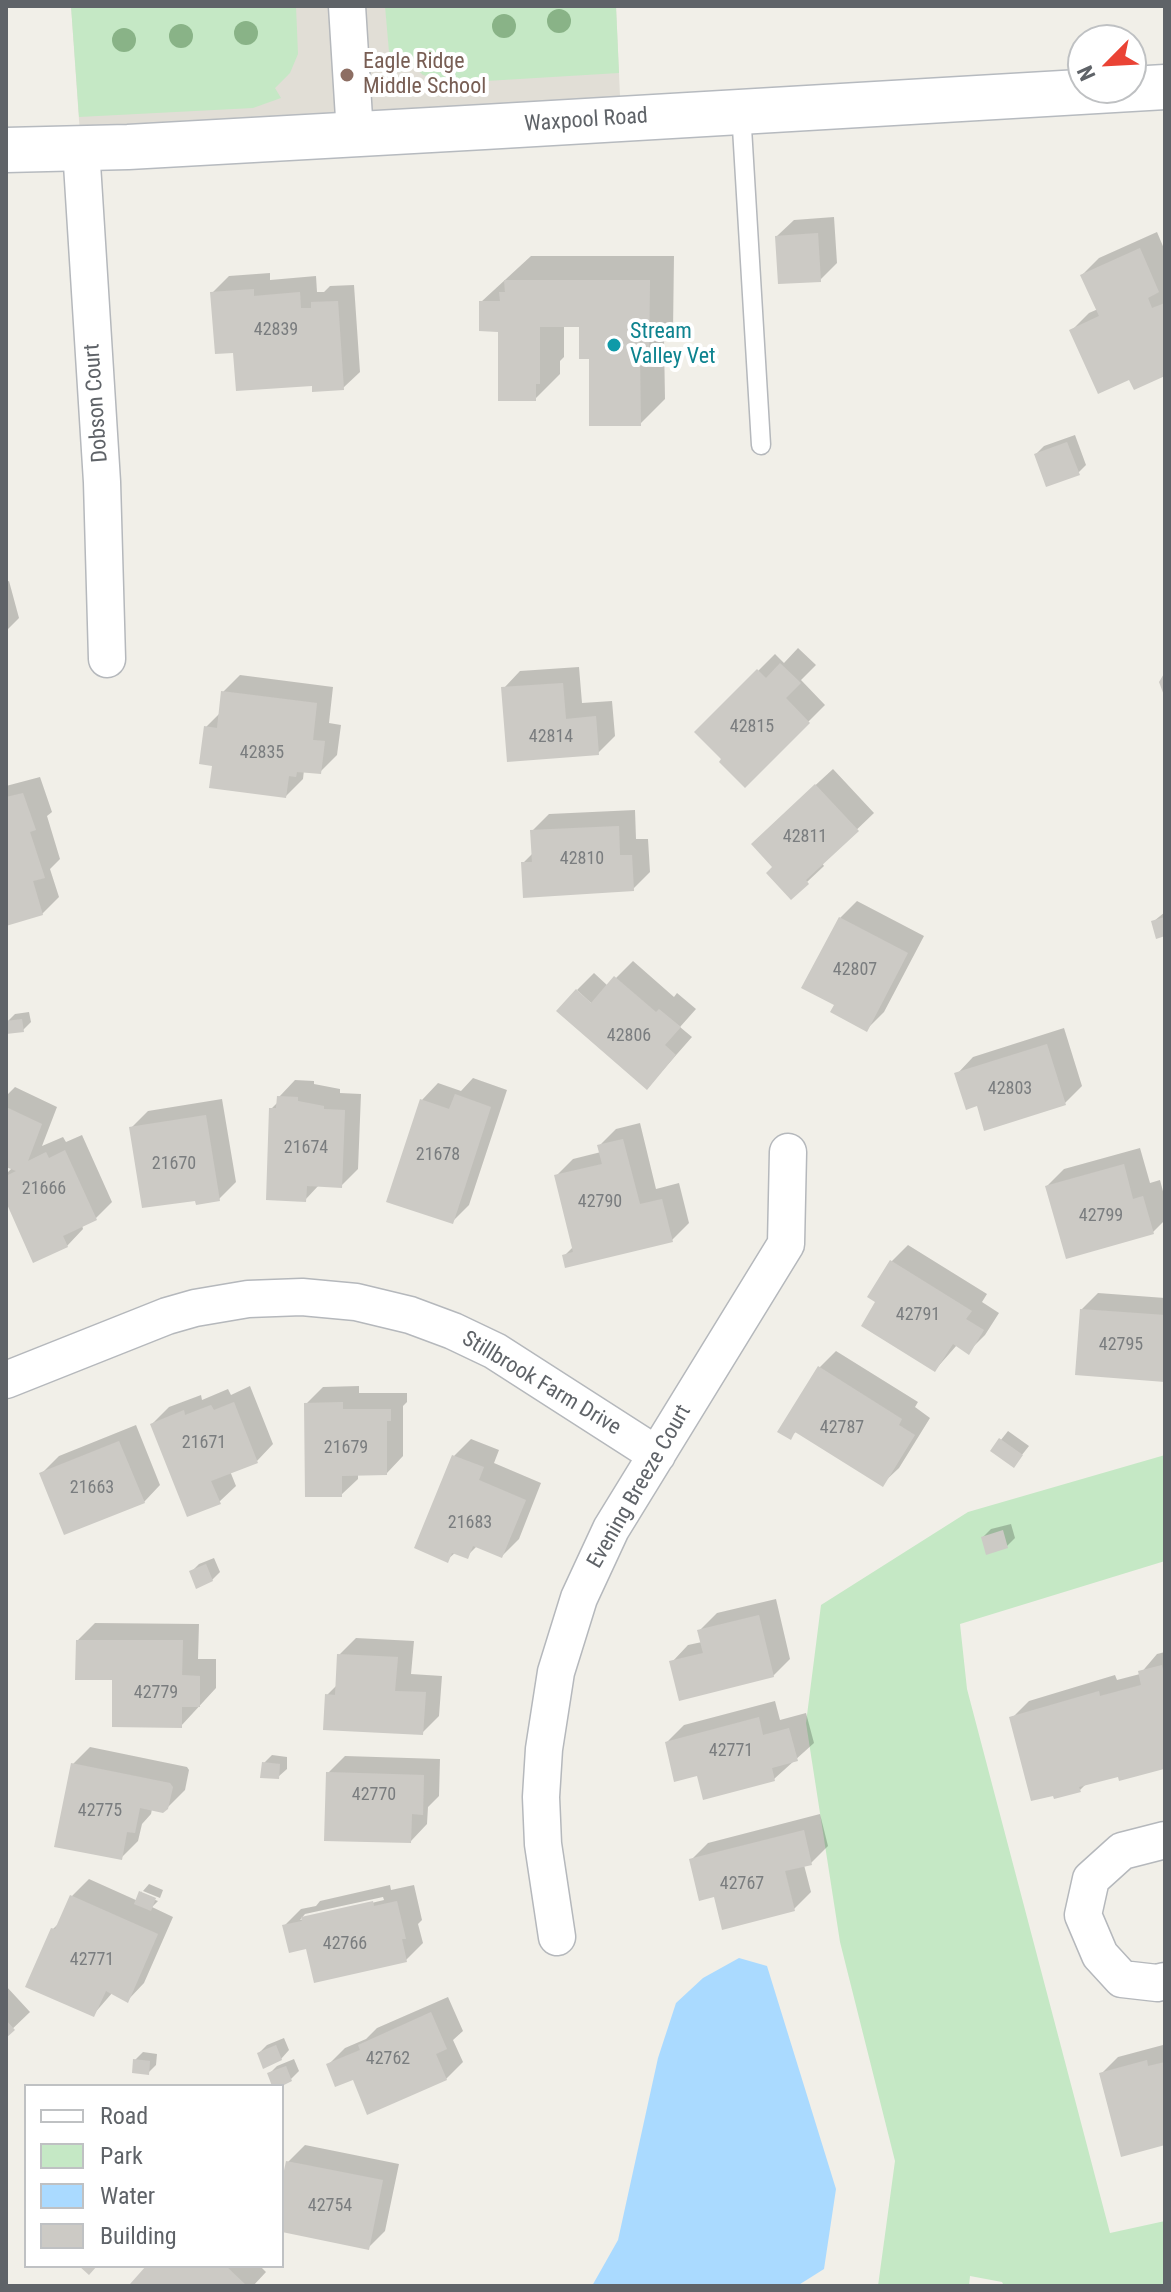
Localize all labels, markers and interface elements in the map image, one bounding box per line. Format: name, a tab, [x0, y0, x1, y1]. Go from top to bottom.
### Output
north arrow	[1067, 24, 1147, 104]
place label: Eagle Ridge Middle School	[363, 49, 486, 100]
text: N	[1072, 62, 1101, 84]
marker: Eagle Ridge Middle School	[338, 66, 356, 84]
street label: Waxpool Road	[523, 104, 649, 138]
house number: 42839	[254, 319, 298, 341]
place label: Stream Valley Vet	[630, 319, 716, 370]
marker: Stream Valley Vet	[605, 336, 623, 354]
street label: Dobson Court	[80, 343, 114, 463]
house number: 42815	[730, 716, 774, 738]
house number: 42814	[529, 726, 573, 748]
house number: 42835	[240, 742, 284, 764]
house number: 42811	[783, 826, 827, 848]
house number: 42810	[560, 848, 604, 870]
house number: 42807	[833, 959, 877, 981]
house number: 42806	[607, 1025, 651, 1047]
house number: 42803	[988, 1078, 1032, 1100]
house number: 21674	[284, 1137, 328, 1159]
house number: 21678	[416, 1144, 460, 1166]
house number: 21670	[152, 1153, 196, 1175]
house number: 21666	[22, 1178, 66, 1200]
house number: 42790	[578, 1191, 622, 1213]
house number: 42799	[1079, 1205, 1123, 1227]
house number: 42791	[896, 1304, 940, 1326]
street label: Stillbrook Farm Drive	[457, 1326, 625, 1442]
house number: 42795	[1099, 1334, 1143, 1356]
street label: Evening Breeze Court	[582, 1401, 698, 1573]
house number: 42787	[820, 1417, 864, 1439]
house number: 21671	[182, 1432, 226, 1454]
house number: 21679	[324, 1437, 368, 1459]
house number: 21663	[70, 1477, 114, 1499]
house number: 21683	[448, 1512, 492, 1534]
house number: 42779	[134, 1682, 178, 1704]
house number: 42771	[709, 1740, 753, 1762]
house number: 42770	[352, 1784, 396, 1806]
house number: 42775	[78, 1800, 122, 1822]
house number: 42767	[720, 1873, 764, 1895]
house number: 42766	[323, 1933, 367, 1955]
house number: 42771	[70, 1949, 114, 1971]
house number: 42762	[366, 2048, 410, 2070]
legend	[24, 2084, 284, 2268]
text: Road	[100, 2102, 148, 2130]
text: Park	[100, 2142, 143, 2170]
text: Water	[100, 2182, 155, 2210]
house number: 42754	[308, 2195, 352, 2217]
text: Building	[100, 2222, 177, 2250]

